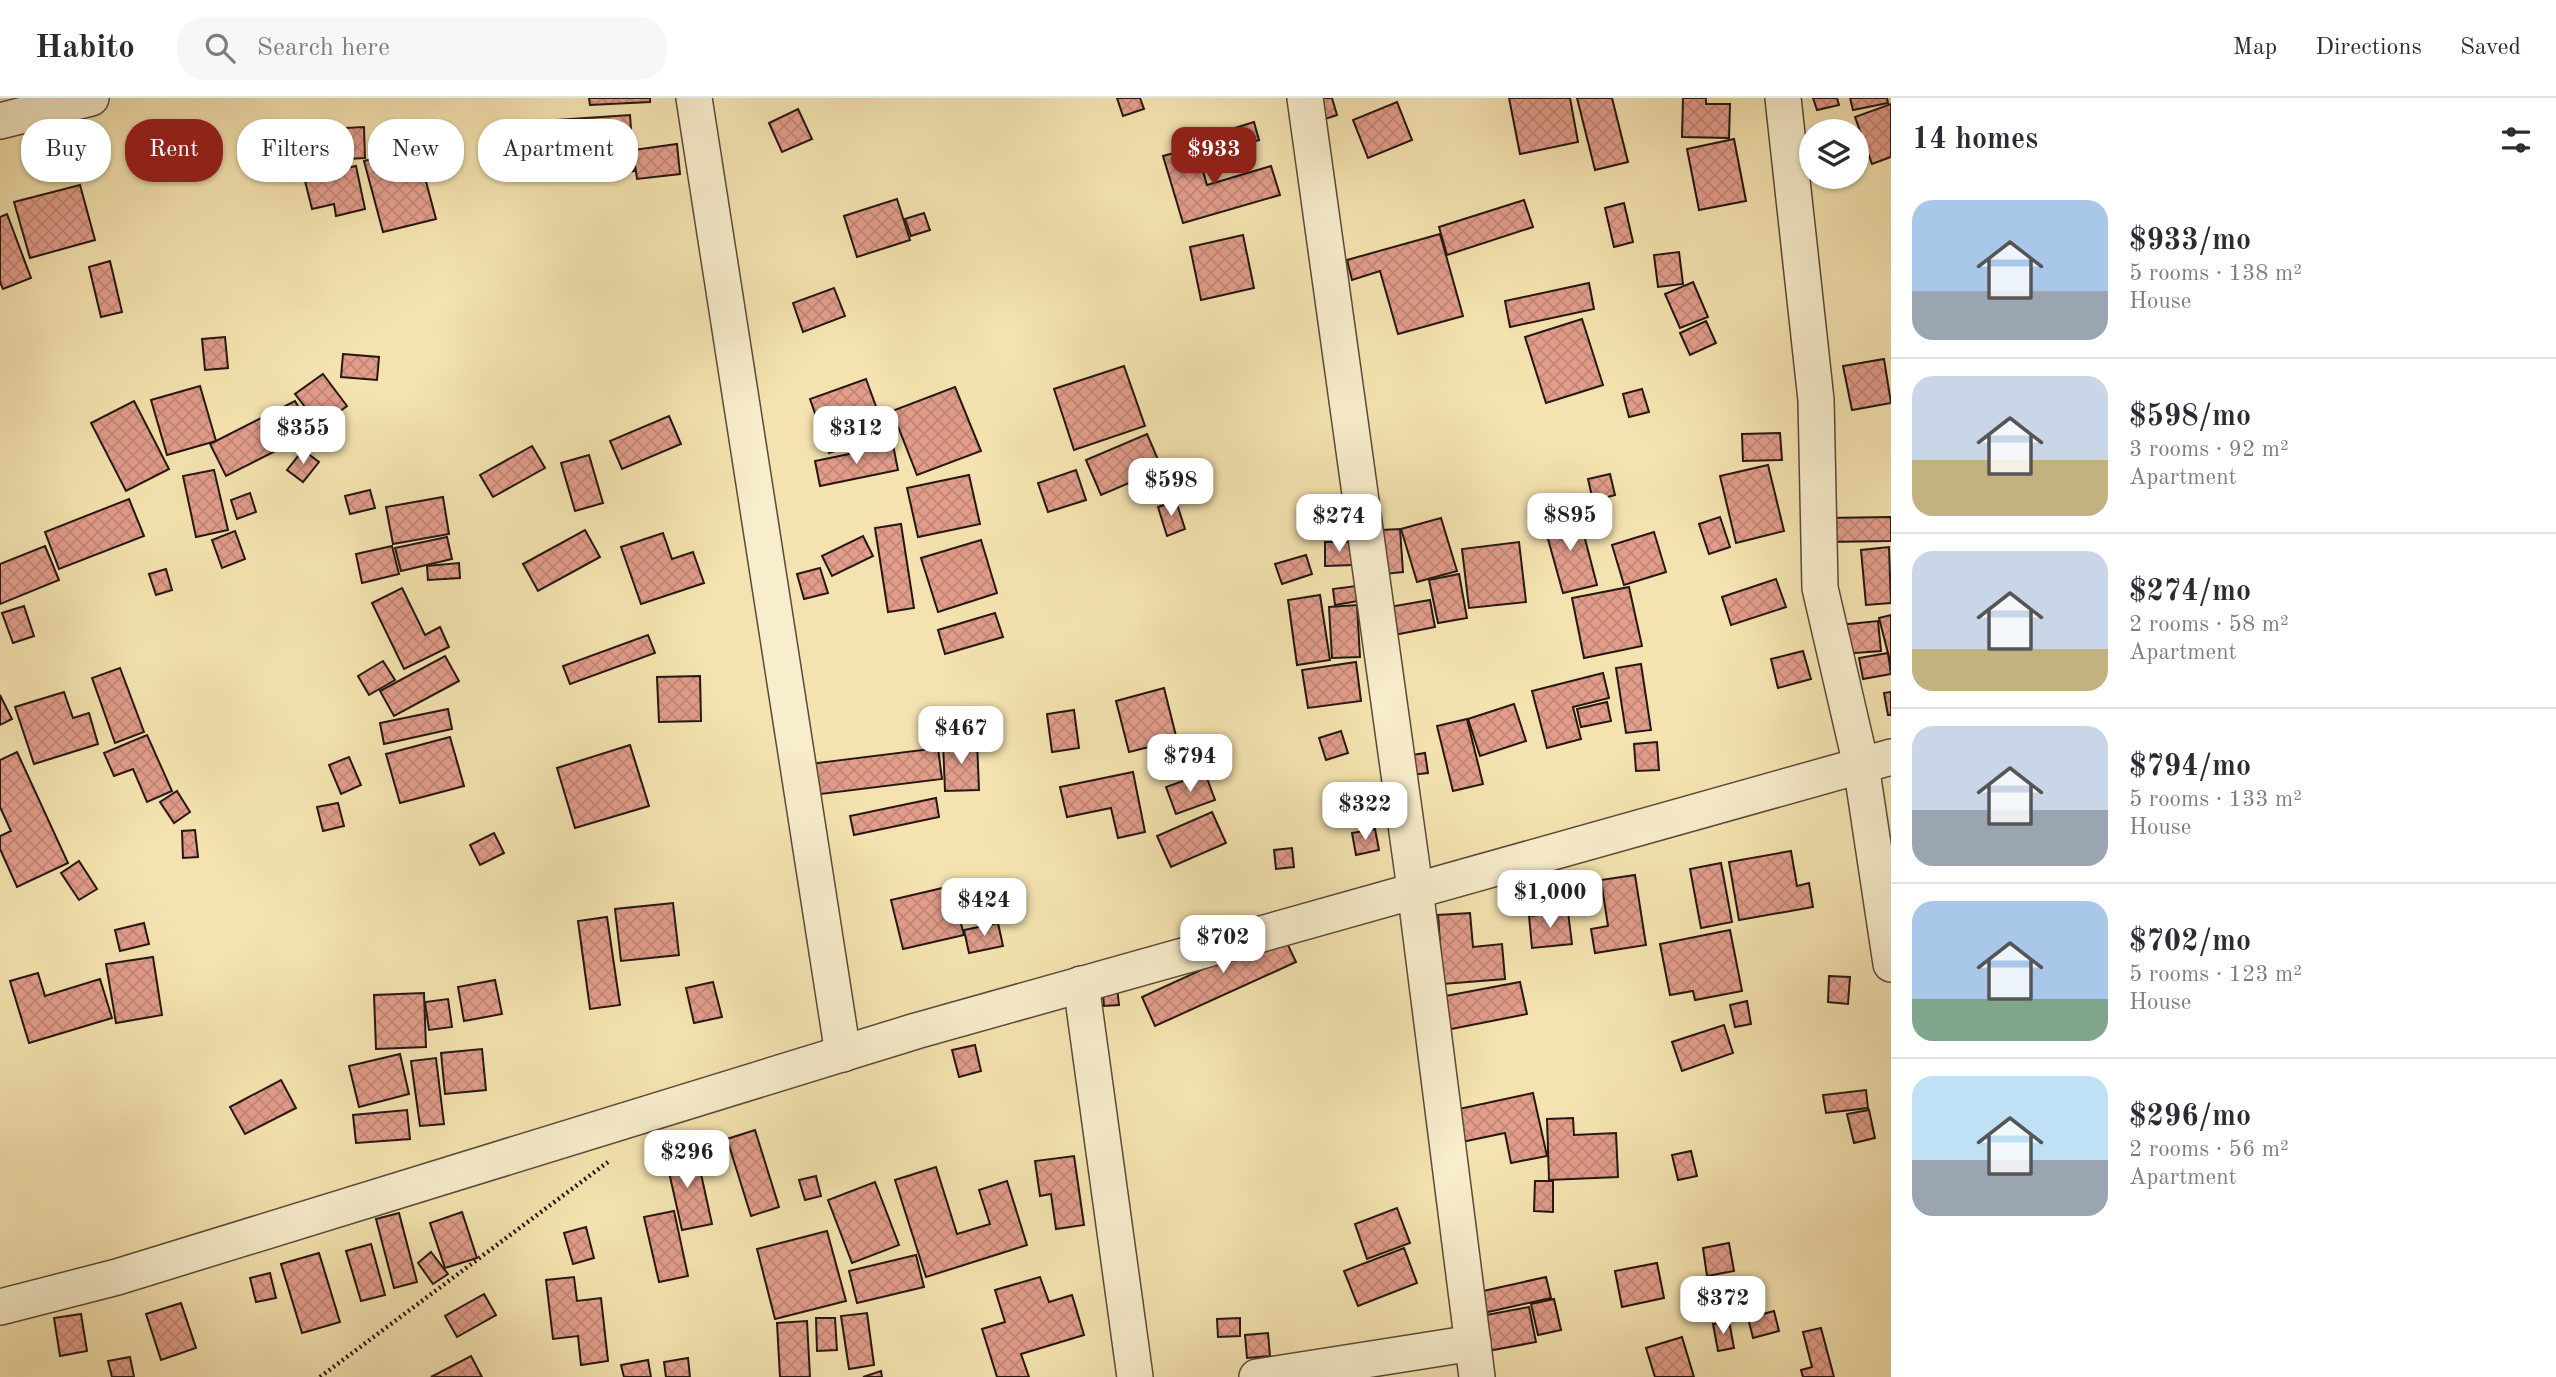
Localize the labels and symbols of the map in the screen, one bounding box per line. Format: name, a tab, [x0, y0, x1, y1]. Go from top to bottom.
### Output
pin: $933	[1173, 127, 1255, 187]
pin: $355	[262, 406, 344, 466]
pin: $312	[815, 406, 897, 466]
pin: $598	[1130, 458, 1212, 518]
pin: $274	[1298, 494, 1380, 554]
pin: $895	[1529, 494, 1611, 553]
pin: $467	[920, 706, 1002, 766]
pin: $794	[1149, 734, 1231, 794]
pin: $322	[1324, 782, 1406, 842]
pin: $1,000	[1493, 870, 1607, 930]
pin: $424	[943, 878, 1025, 938]
pin: $702	[1182, 916, 1264, 975]
pin: $296	[646, 1130, 728, 1190]
pin: $372	[1682, 1276, 1764, 1336]

